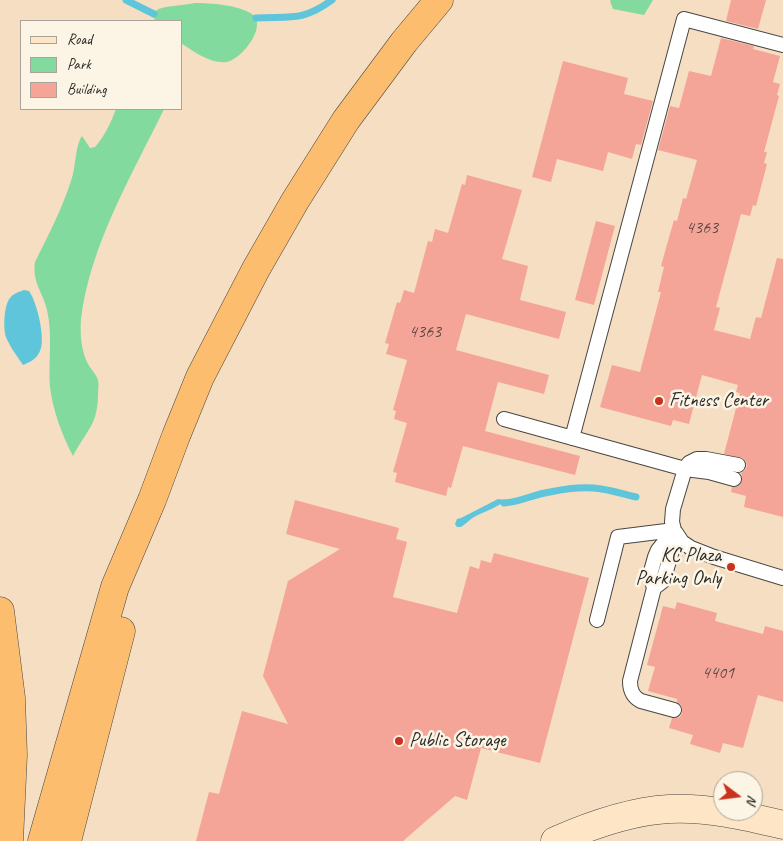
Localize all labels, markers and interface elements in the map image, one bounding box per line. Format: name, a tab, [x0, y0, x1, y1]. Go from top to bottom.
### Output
legend	[20, 20, 182, 110]
text: Road	[67, 30, 92, 49]
text: Park	[67, 55, 91, 74]
text: Building	[67, 80, 106, 99]
house number: 4363	[686, 217, 718, 239]
house number: 4363	[409, 321, 441, 343]
place label: Fitness Center	[669, 389, 768, 413]
marker: Fitness Center	[653, 395, 665, 407]
place label: KC Plaza Parking Only	[635, 544, 721, 591]
marker: KC Plaza Parking Only	[725, 561, 737, 573]
house number: 4401	[702, 662, 734, 684]
place label: Public Storage	[409, 729, 506, 753]
marker: Public Storage	[393, 735, 405, 747]
north arrow	[713, 771, 763, 821]
text: N	[743, 793, 761, 806]

